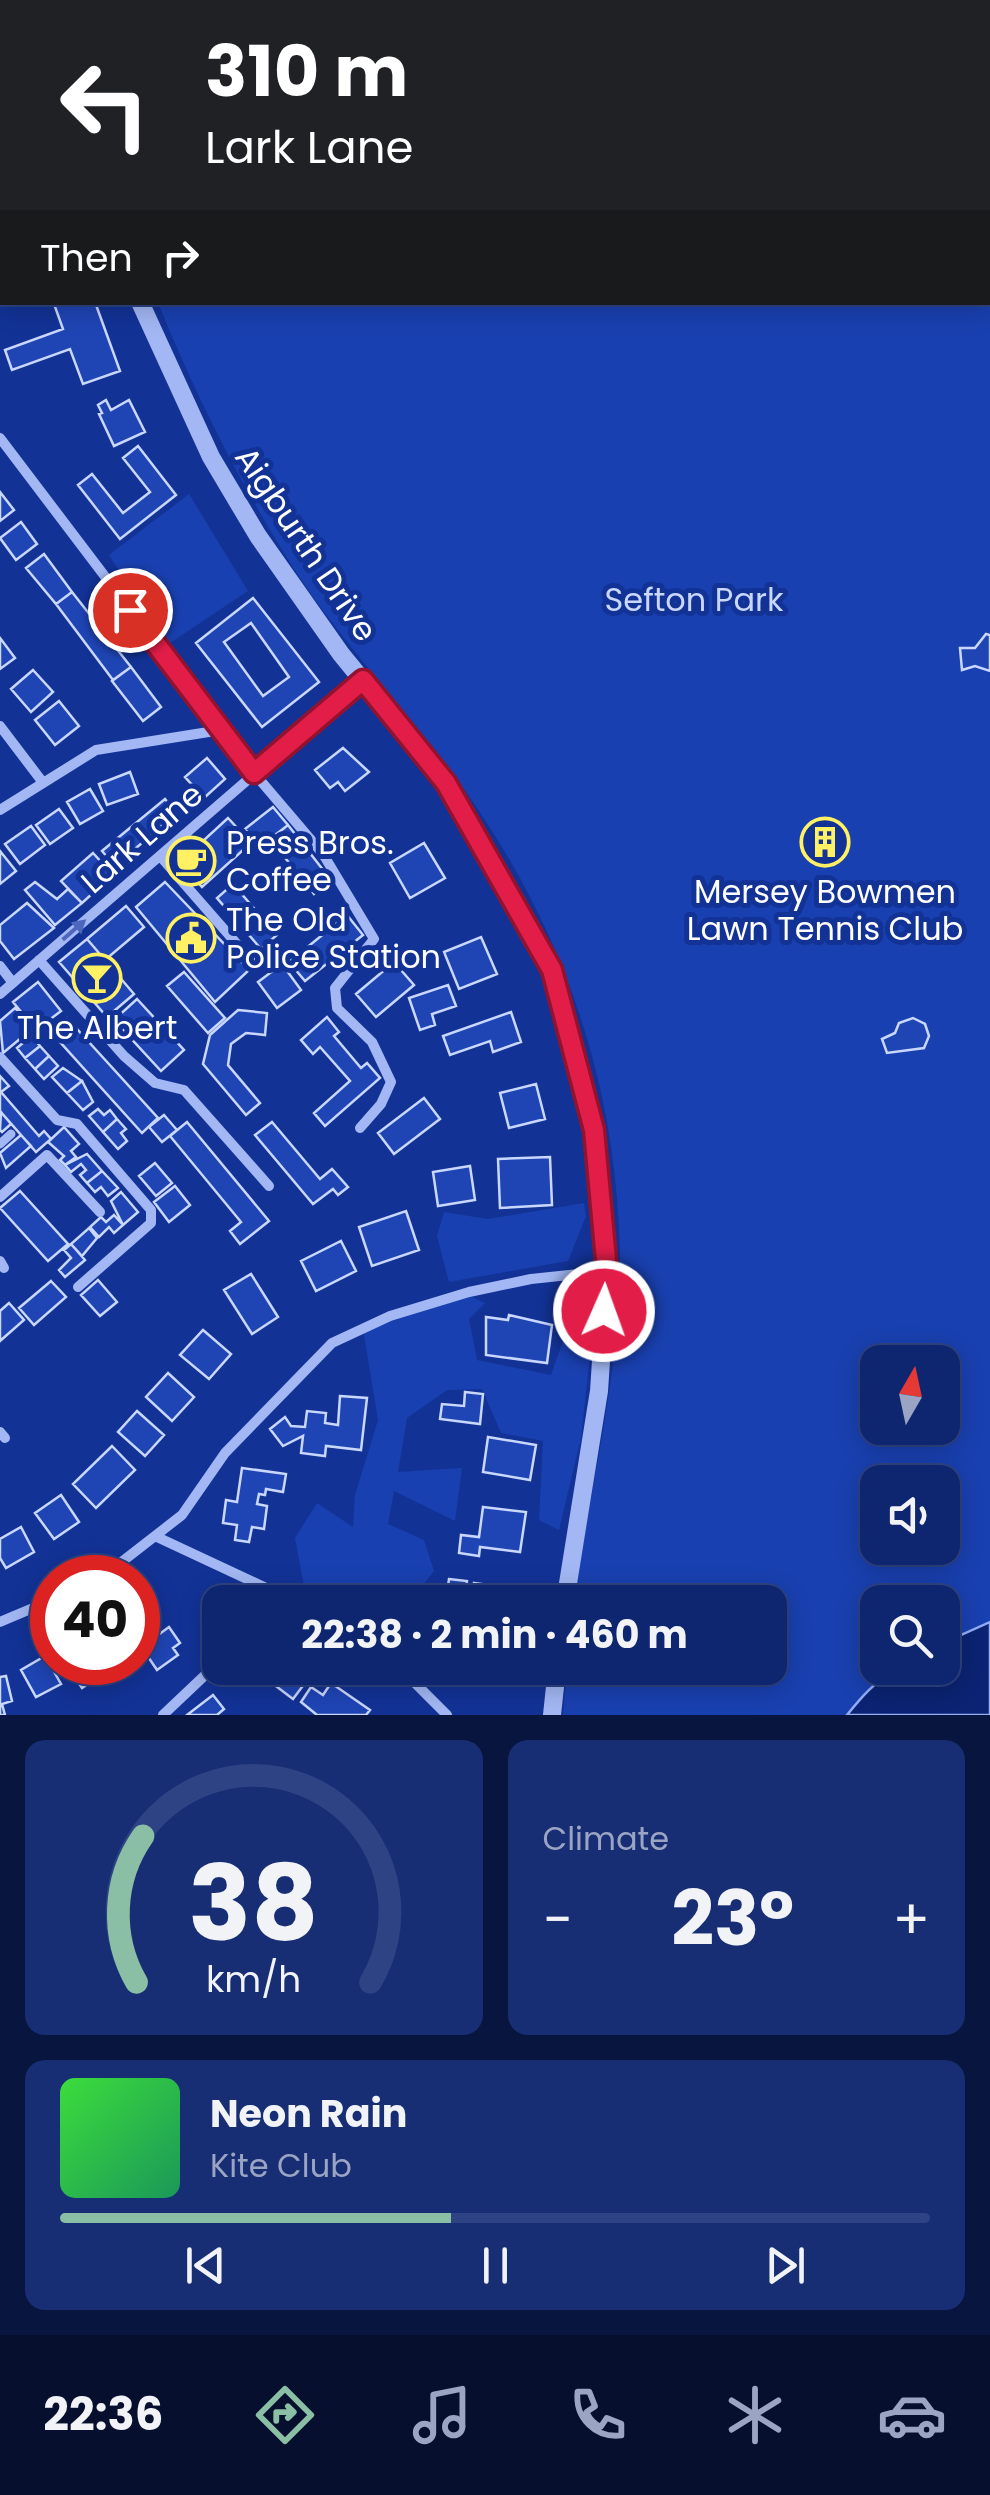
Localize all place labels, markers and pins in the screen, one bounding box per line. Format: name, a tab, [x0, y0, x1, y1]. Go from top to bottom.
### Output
pin	[88, 568, 173, 653]
building icon: Mersey Bowmen Lawn Tennis Club	[799, 816, 851, 868]
place label: Press Bros. Coffee	[226, 820, 394, 902]
cafe icon: Press Bros. Coffee	[165, 835, 217, 887]
place label: Mersey Bowmen Lawn Tennis Club	[687, 869, 963, 951]
place label: The Old Police Station	[226, 897, 441, 979]
public building icon: The Old Police Station	[165, 912, 217, 964]
bar icon: The Albert	[71, 952, 123, 1004]
place label: The Albert	[17, 1005, 177, 1050]

